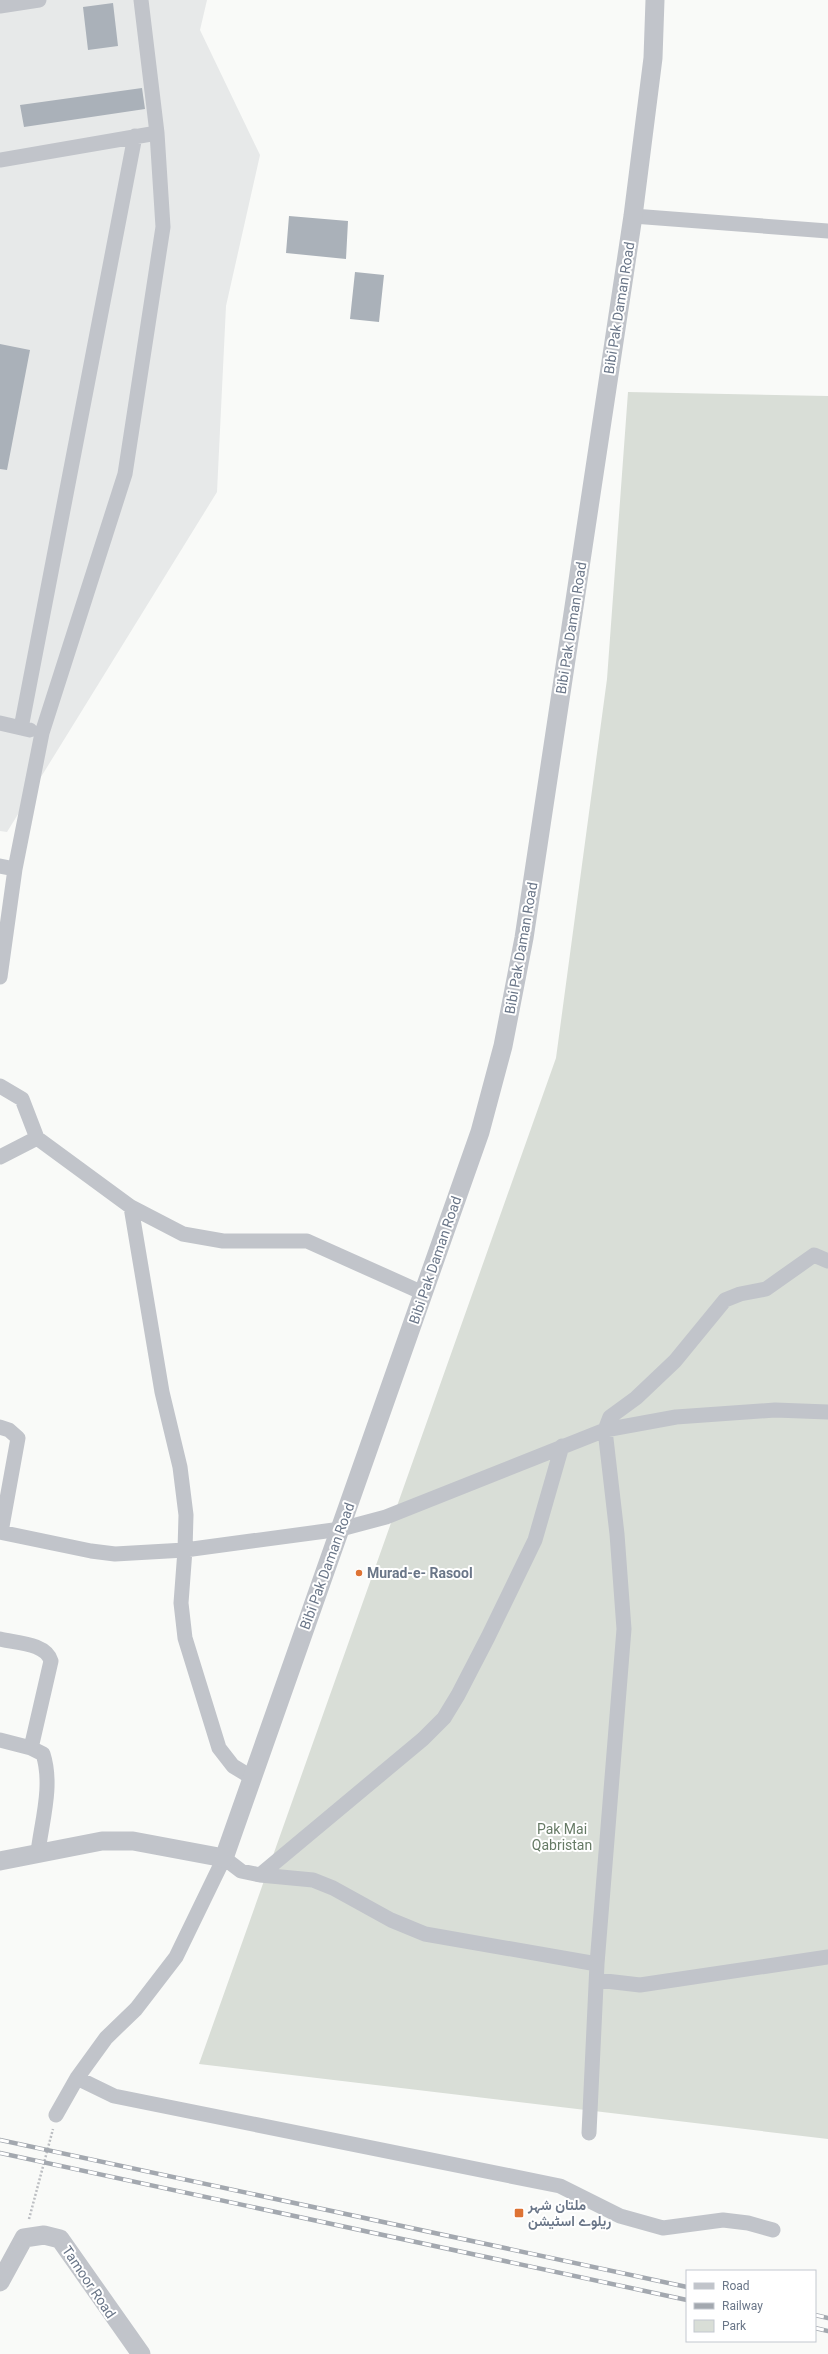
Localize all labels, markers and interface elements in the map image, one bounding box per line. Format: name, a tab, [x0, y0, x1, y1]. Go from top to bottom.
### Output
street label: Bibi Pak Daman Road	[601, 241, 637, 375]
street label: Bibi Pak Daman Road	[553, 561, 589, 695]
street label: Bibi Pak Daman Road	[502, 881, 540, 1015]
street label: Bibi Pak Daman Road	[406, 1194, 464, 1326]
street label: Bibi Pak Daman Road	[297, 1500, 357, 1632]
place label: Murad-e- Rasool	[367, 1565, 473, 1581]
marker: Murad-e- Rasool	[354, 1568, 364, 1578]
park label: Pak Mai Qabristan	[532, 1821, 592, 1853]
place label: ملتان شہر ریلوے اسٹیشن	[527, 2197, 611, 2230]
marker: ملتان شہر ریلوے اسٹیشن	[513, 2207, 525, 2219]
street label: Tamoor Road	[59, 2243, 119, 2321]
legend	[686, 2270, 816, 2342]
text: Road	[722, 2279, 750, 2293]
text: Railway	[722, 2299, 763, 2313]
text: Park	[722, 2319, 747, 2333]

